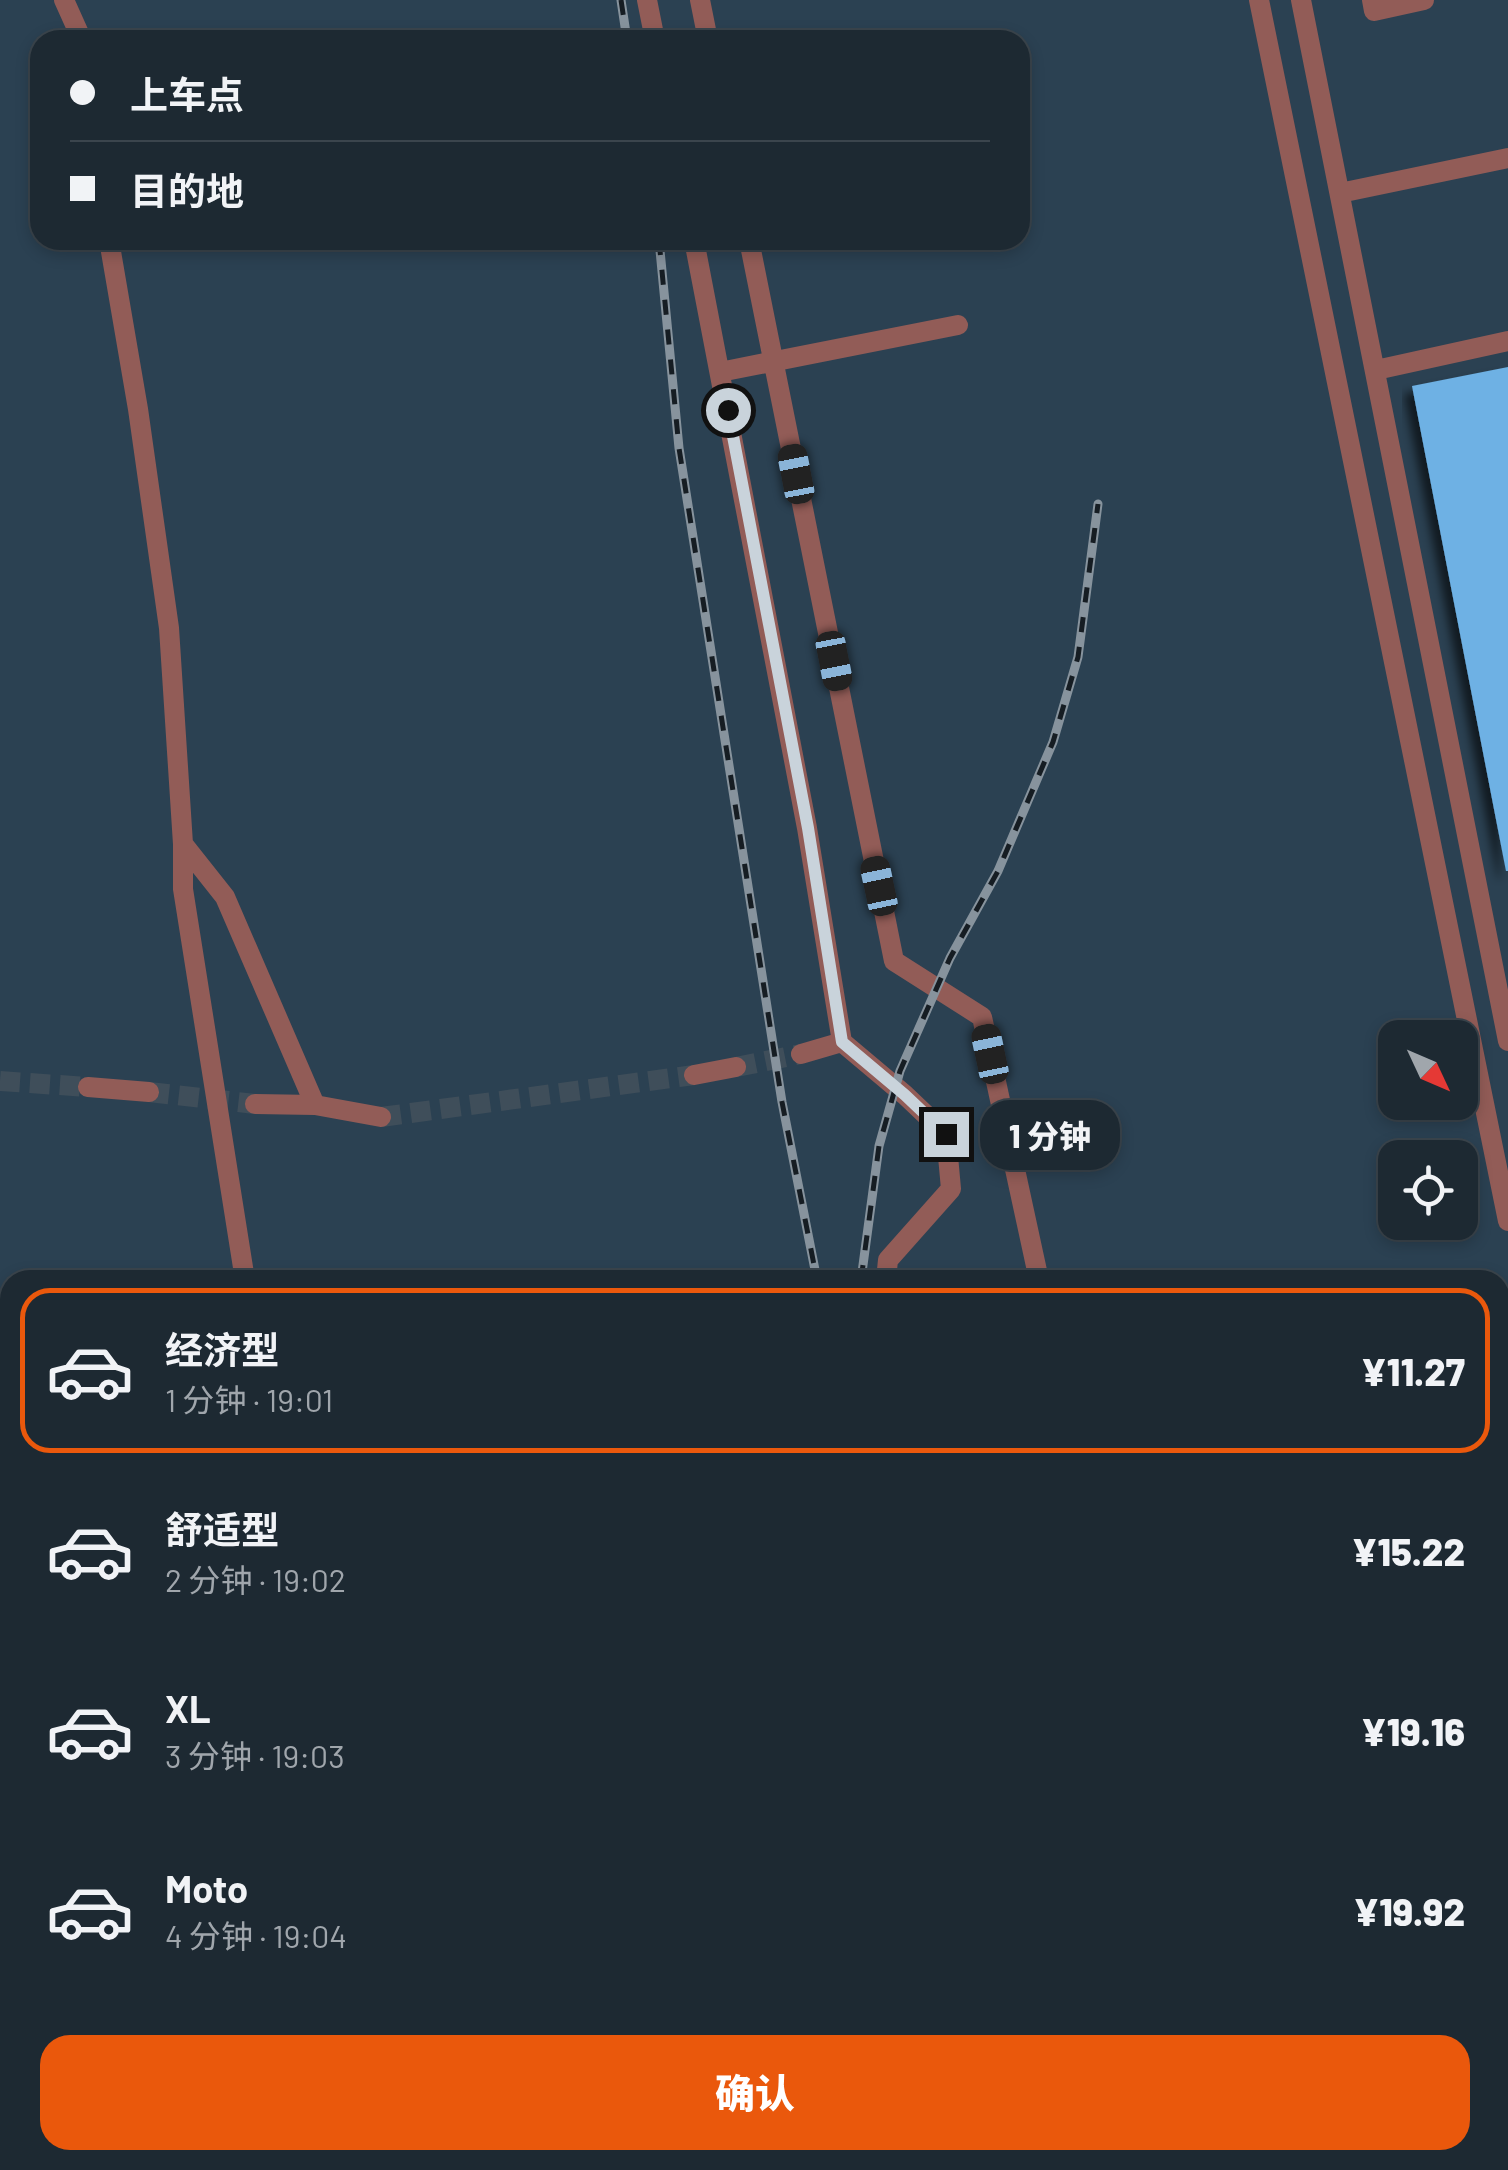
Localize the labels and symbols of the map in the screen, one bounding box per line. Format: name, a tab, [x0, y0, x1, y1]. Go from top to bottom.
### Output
route start	[706, 388, 751, 433]
car	[776, 442, 816, 506]
car	[814, 629, 854, 693]
car	[858, 854, 900, 918]
north arrow	[1378, 1020, 1478, 1120]
car	[969, 1022, 1011, 1086]
callout: 1 分钟	[981, 1099, 1121, 1169]
route end	[924, 1112, 969, 1157]

